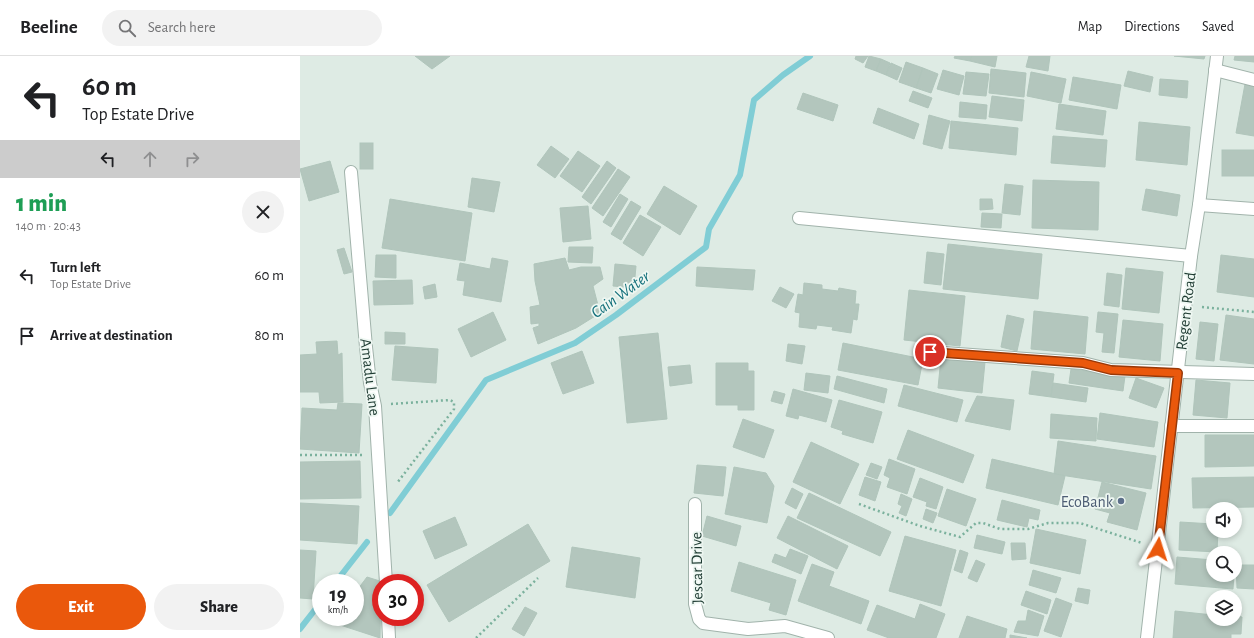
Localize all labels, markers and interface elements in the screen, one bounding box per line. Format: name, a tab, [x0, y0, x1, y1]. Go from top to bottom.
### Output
search box	[102, 10, 382, 46]
icon: search	[116, 17, 138, 39]
text: Beeline	[20, 18, 78, 37]
text: Search here	[148, 20, 216, 35]
text: Map	[1078, 20, 1102, 34]
text: Directions	[1124, 20, 1180, 34]
text: Saved	[1202, 20, 1234, 34]
icon: left	[16, 72, 68, 124]
text: 60 m	[82, 73, 137, 101]
text: Top Estate Drive	[82, 106, 194, 124]
icon: left	[97, 148, 119, 170]
icon: ahead	[139, 148, 161, 170]
icon: right	[181, 148, 203, 170]
button: close	[242, 191, 284, 233]
text: 1 min	[16, 192, 67, 216]
text: 140 m · 20:43	[16, 220, 81, 233]
text: Turn left	[50, 260, 101, 275]
icon: left	[16, 265, 38, 287]
water label: Cain Water	[588, 267, 653, 321]
text: 60 m	[255, 268, 284, 283]
street label: Regent Road	[1173, 271, 1199, 351]
text: Top Estate Drive	[50, 278, 131, 291]
icon: arrive	[16, 325, 38, 347]
text: Arrive at destination	[50, 328, 173, 343]
text: 80 m	[254, 328, 284, 343]
pin	[913, 335, 947, 369]
street label: Amadu Lane	[357, 337, 383, 417]
icon: arrive	[919, 341, 941, 363]
place label: EcoBank	[1061, 494, 1114, 510]
marker: EcoBank	[1116, 496, 1126, 506]
map controls	[1206, 502, 1242, 626]
button: sound	[1206, 502, 1242, 538]
position arrow	[1137, 528, 1179, 570]
street label: Jescar Drive	[688, 532, 706, 604]
button: search	[1206, 546, 1242, 582]
speed limit sign: 30	[372, 574, 424, 626]
button: Exit	[16, 584, 146, 630]
button: Share	[154, 584, 284, 630]
text: 19	[330, 585, 346, 605]
button: layers	[1206, 590, 1242, 626]
text: km/h	[328, 605, 348, 615]

